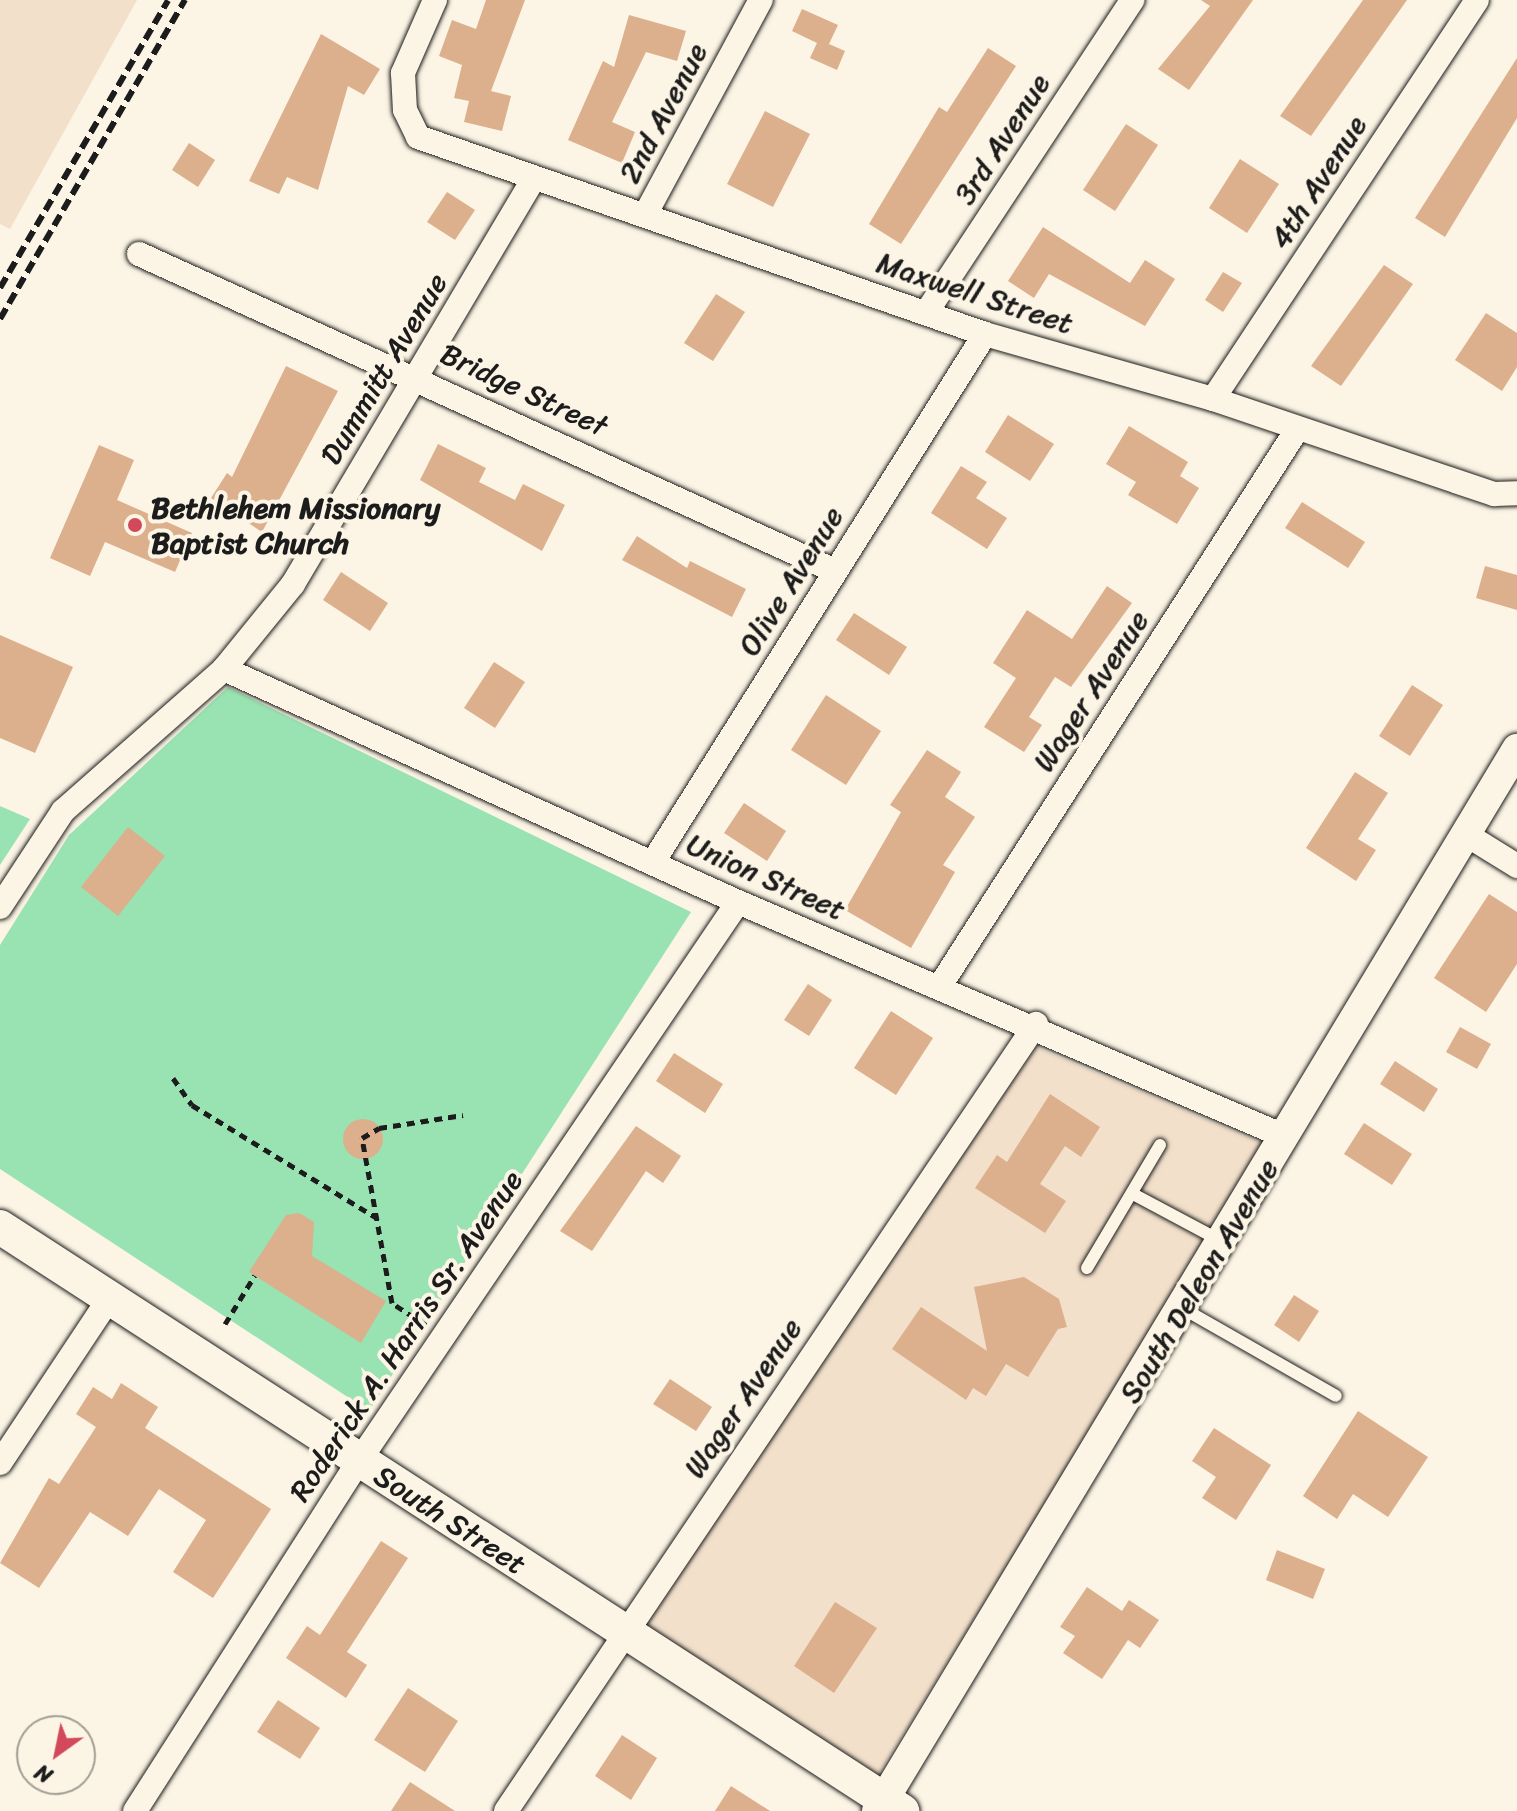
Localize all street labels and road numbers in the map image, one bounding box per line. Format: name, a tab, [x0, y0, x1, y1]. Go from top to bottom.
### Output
street label: 2nd Avenue	[611, 37, 715, 189]
street label: 3rd Avenue	[947, 67, 1057, 211]
street label: 4th Avenue	[1262, 109, 1374, 255]
street label: Maxwell Street	[873, 245, 1077, 341]
street label: Dummitt Avenue	[313, 267, 455, 471]
street label: Bridge Street	[434, 335, 614, 445]
street label: Olive Avenue	[731, 500, 851, 662]
street label: Wager Avenue	[1026, 604, 1156, 778]
street label: Union Street	[681, 826, 851, 928]
street label: South Deleon Avenue	[1112, 1152, 1286, 1410]
street label: Roderick A. Harris Sr. Avenue	[282, 1164, 530, 1508]
street label: Wager Avenue	[676, 1311, 810, 1485]
street label: South Street	[367, 1458, 533, 1582]

